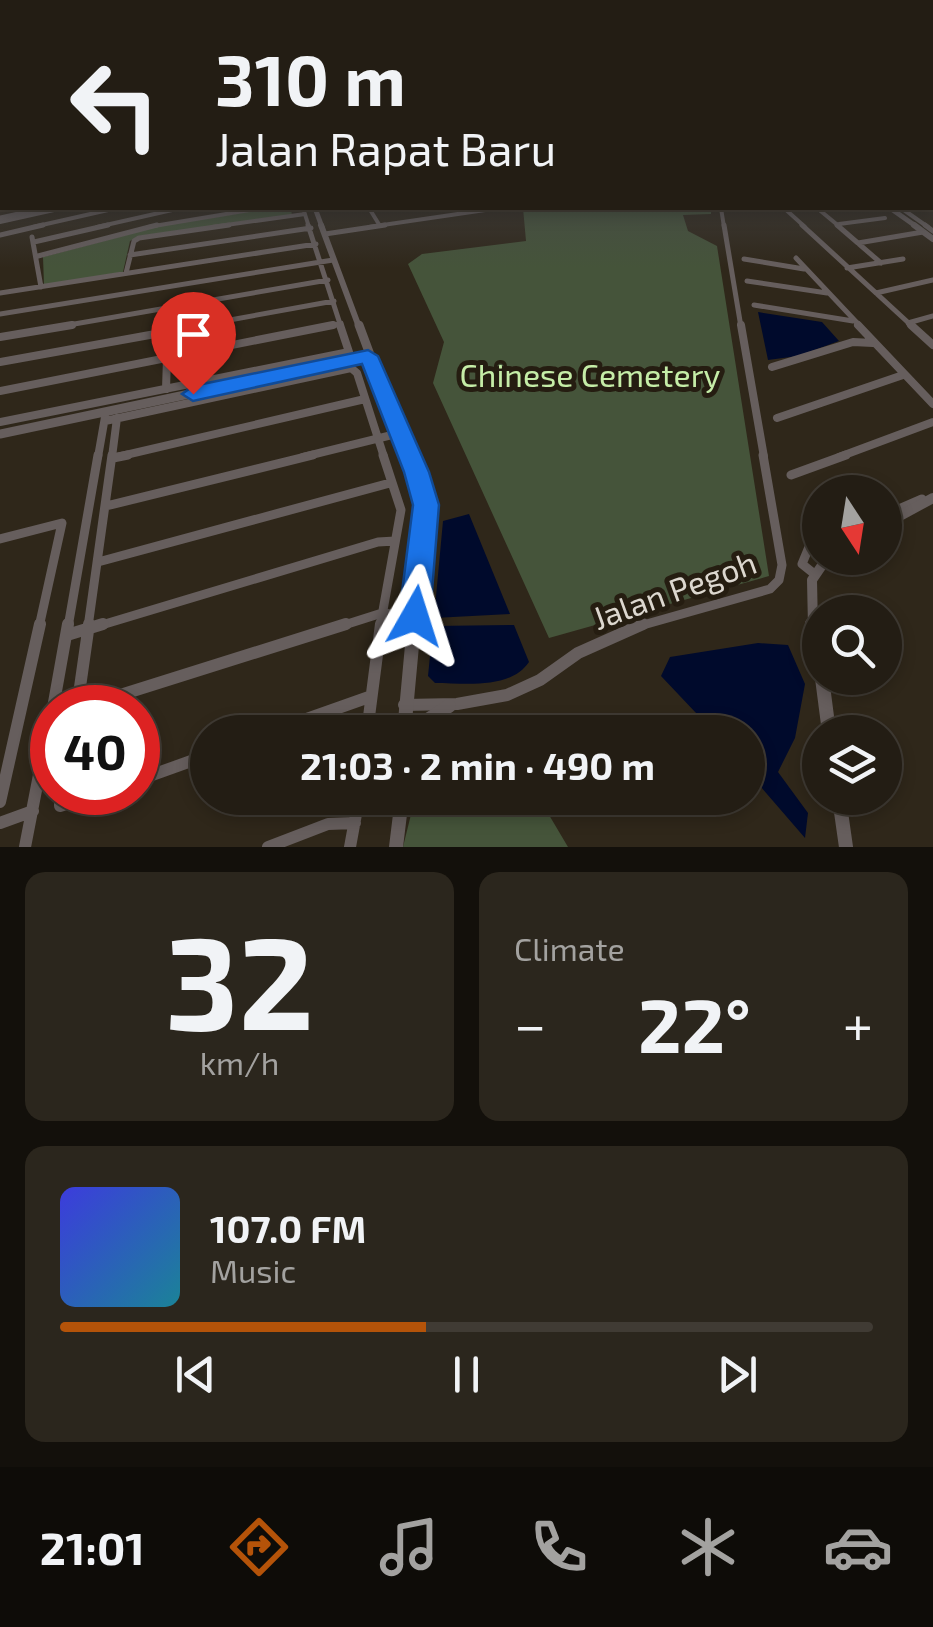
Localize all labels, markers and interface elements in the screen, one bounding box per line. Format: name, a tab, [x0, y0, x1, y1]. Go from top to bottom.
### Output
text: 310 m	[215, 36, 406, 120]
icon: left	[50, 40, 180, 170]
text: Jalan Rapat Baru	[215, 121, 556, 175]
pin	[151, 292, 236, 395]
icon: arrive	[166, 307, 221, 362]
park label: Chinese Cemetery	[460, 355, 721, 393]
north arrow	[802, 475, 902, 575]
map controls	[802, 475, 902, 815]
street label: Jalan Pegoh	[587, 542, 761, 636]
position arrow	[363, 564, 467, 668]
button: search	[802, 595, 902, 695]
speed limit sign: 40	[30, 685, 160, 815]
button: layers	[802, 715, 902, 815]
text: 21:03 · 2 min · 490 m	[300, 742, 655, 788]
text: 32	[165, 900, 314, 1056]
text: Climate	[514, 929, 625, 967]
text: 22°	[638, 978, 751, 1068]
text: −	[514, 990, 546, 1056]
text: +	[843, 990, 873, 1056]
text: km/h	[200, 1043, 279, 1081]
text: 107.0 FM	[210, 1205, 366, 1251]
text: Music	[210, 1251, 296, 1289]
icon: previous	[168, 1347, 223, 1402]
icon: pause	[439, 1347, 494, 1402]
icon: next	[710, 1347, 765, 1402]
icon: directions	[224, 1512, 294, 1582]
icon: music	[374, 1512, 444, 1582]
icon: phone	[524, 1512, 594, 1582]
icon: climate	[673, 1512, 743, 1582]
icon: car	[823, 1512, 893, 1582]
text: 21:01	[40, 1520, 145, 1574]

